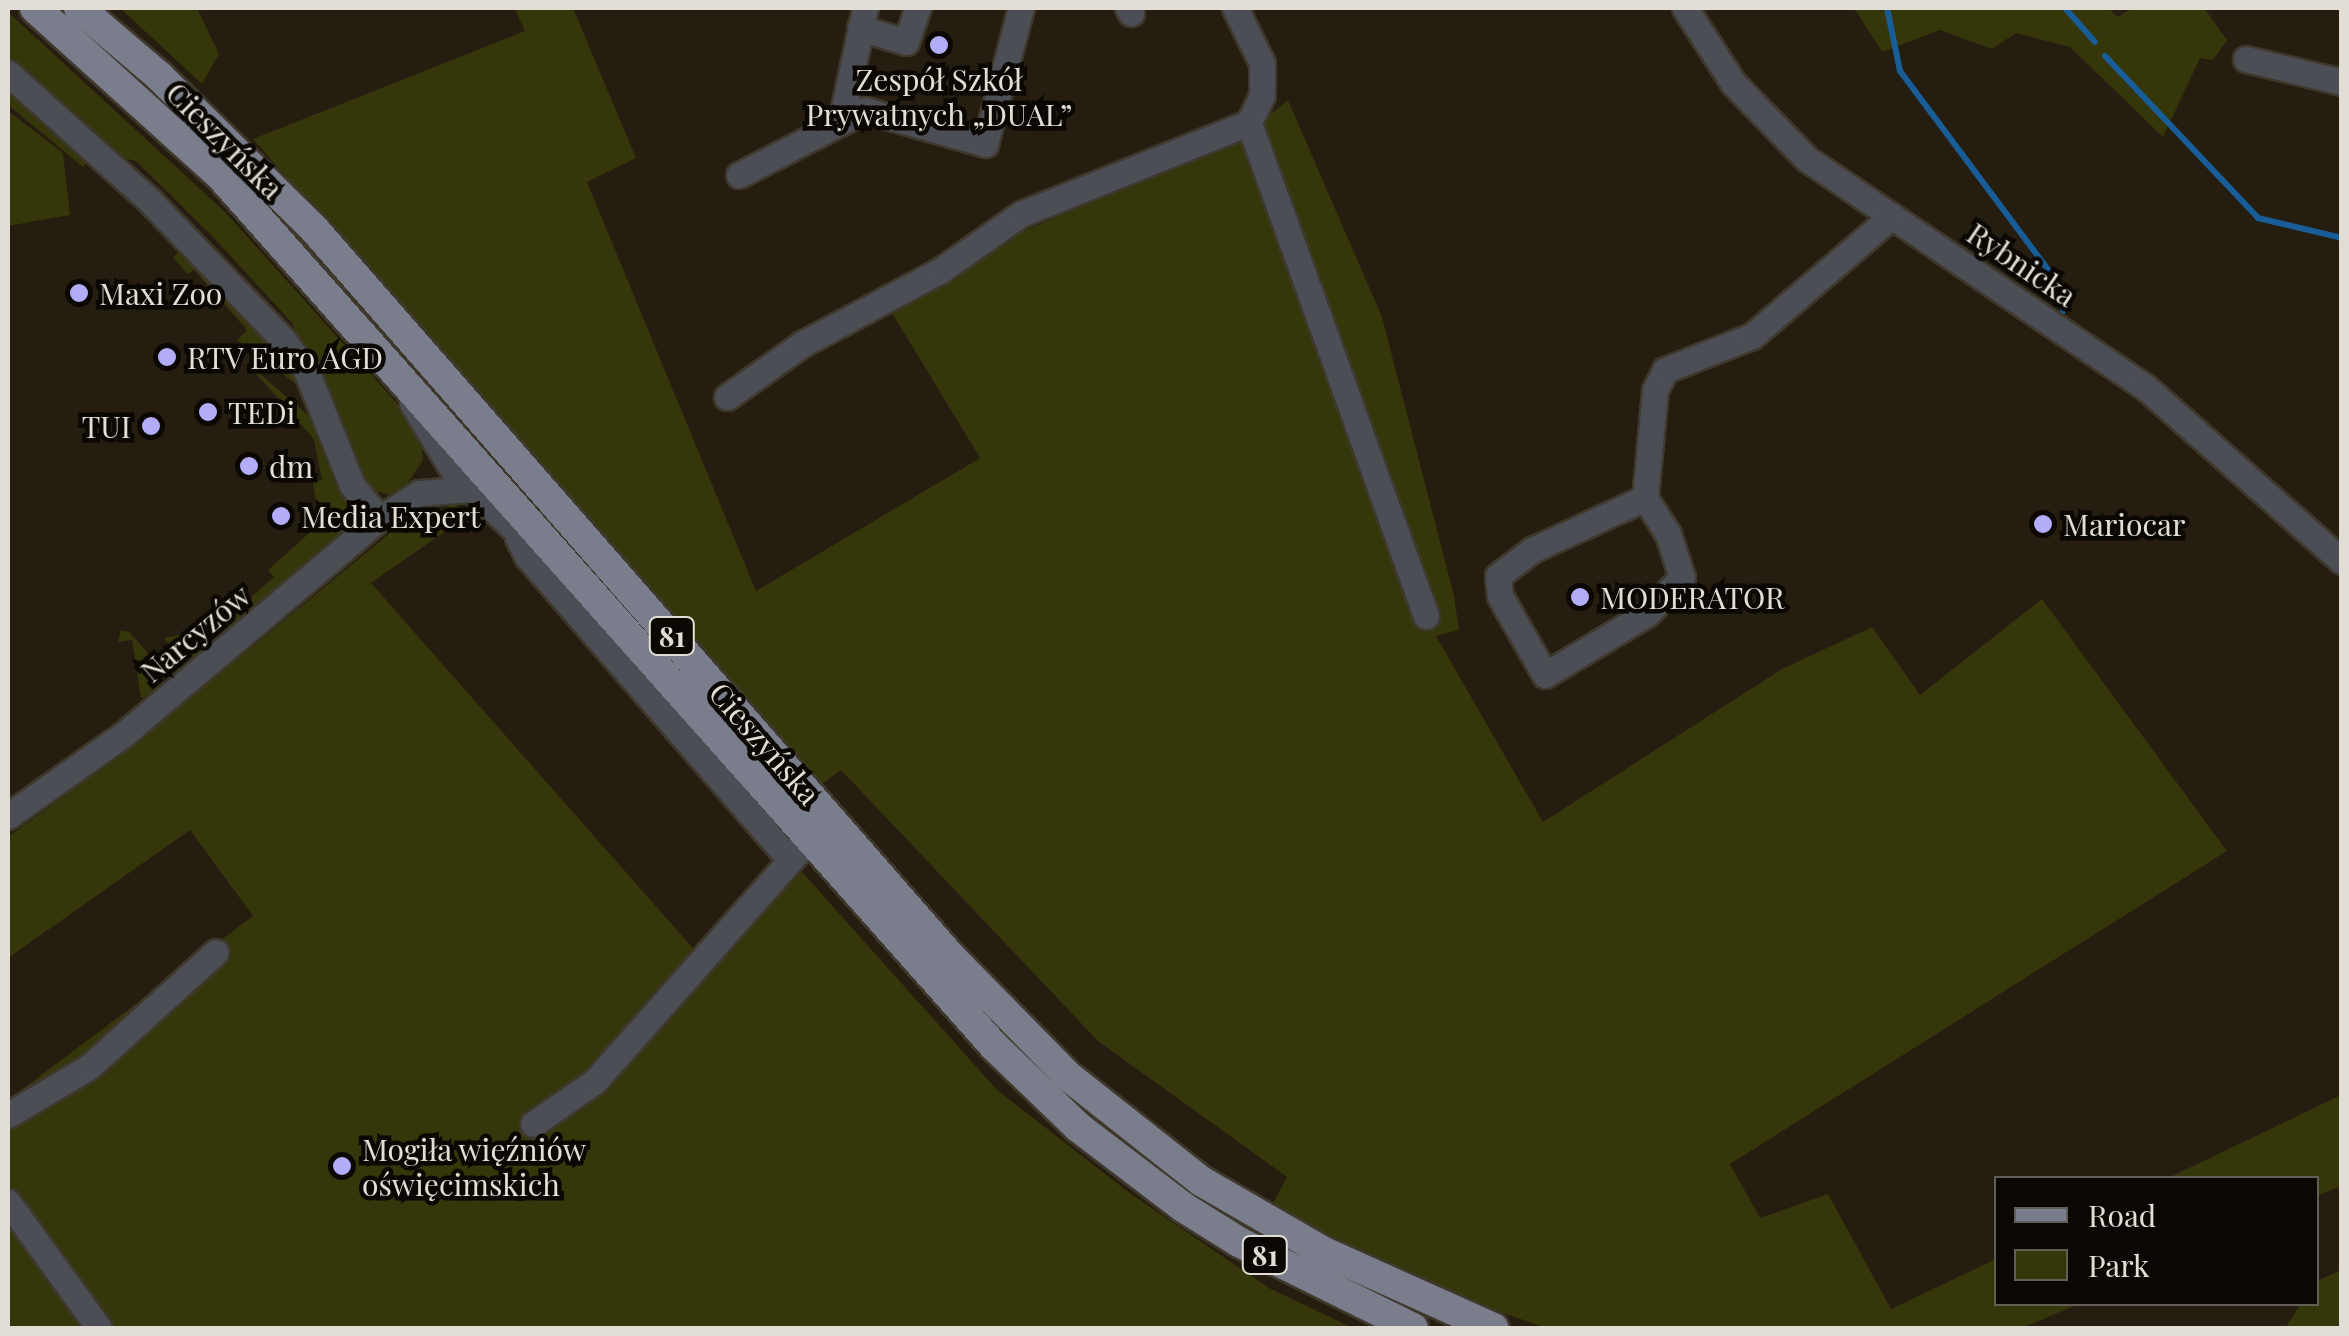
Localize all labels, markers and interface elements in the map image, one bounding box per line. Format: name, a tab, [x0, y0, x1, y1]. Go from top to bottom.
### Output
marker: Zespół Szkół Prywatnych „DUAL”	[928, 34, 950, 56]
place label: Zespół Szkół Prywatnych „DUAL”	[806, 61, 1072, 132]
street label: Cieszyńska	[159, 74, 291, 206]
street label: Rybnicka	[1961, 215, 2083, 313]
place label: Maxi Zoo	[99, 275, 222, 311]
marker: Maxi Zoo	[68, 282, 90, 304]
place label: RTV Euro AGD	[187, 339, 385, 375]
marker: RTV Euro AGD	[156, 346, 178, 368]
place label: TEDi	[228, 394, 295, 430]
marker: TEDi	[197, 401, 219, 423]
place label: TUI	[82, 408, 131, 444]
marker: TUI	[140, 415, 162, 437]
place label: dm	[269, 448, 313, 484]
marker: dm	[238, 455, 260, 477]
place label: Media Expert	[301, 498, 481, 534]
marker: Media Expert	[270, 505, 292, 527]
place label: Mariocar	[2063, 506, 2185, 542]
marker: Mariocar	[2032, 513, 2054, 535]
street label: Narcyzów	[133, 577, 257, 689]
place label: MODERATOR	[1600, 579, 1784, 615]
marker: MODERATOR	[1569, 586, 1591, 608]
road number: 81	[647, 613, 697, 659]
street label: Cieszyńska	[702, 675, 828, 811]
place label: Mogiła więźniów oświęcimskich	[362, 1131, 587, 1202]
marker: Mogiła więźniów oświęcimskich	[331, 1155, 353, 1177]
legend	[1994, 1176, 2319, 1306]
text: Road	[2088, 1195, 2156, 1235]
road number: 81	[1240, 1232, 1290, 1278]
text: Park	[2088, 1245, 2150, 1285]

